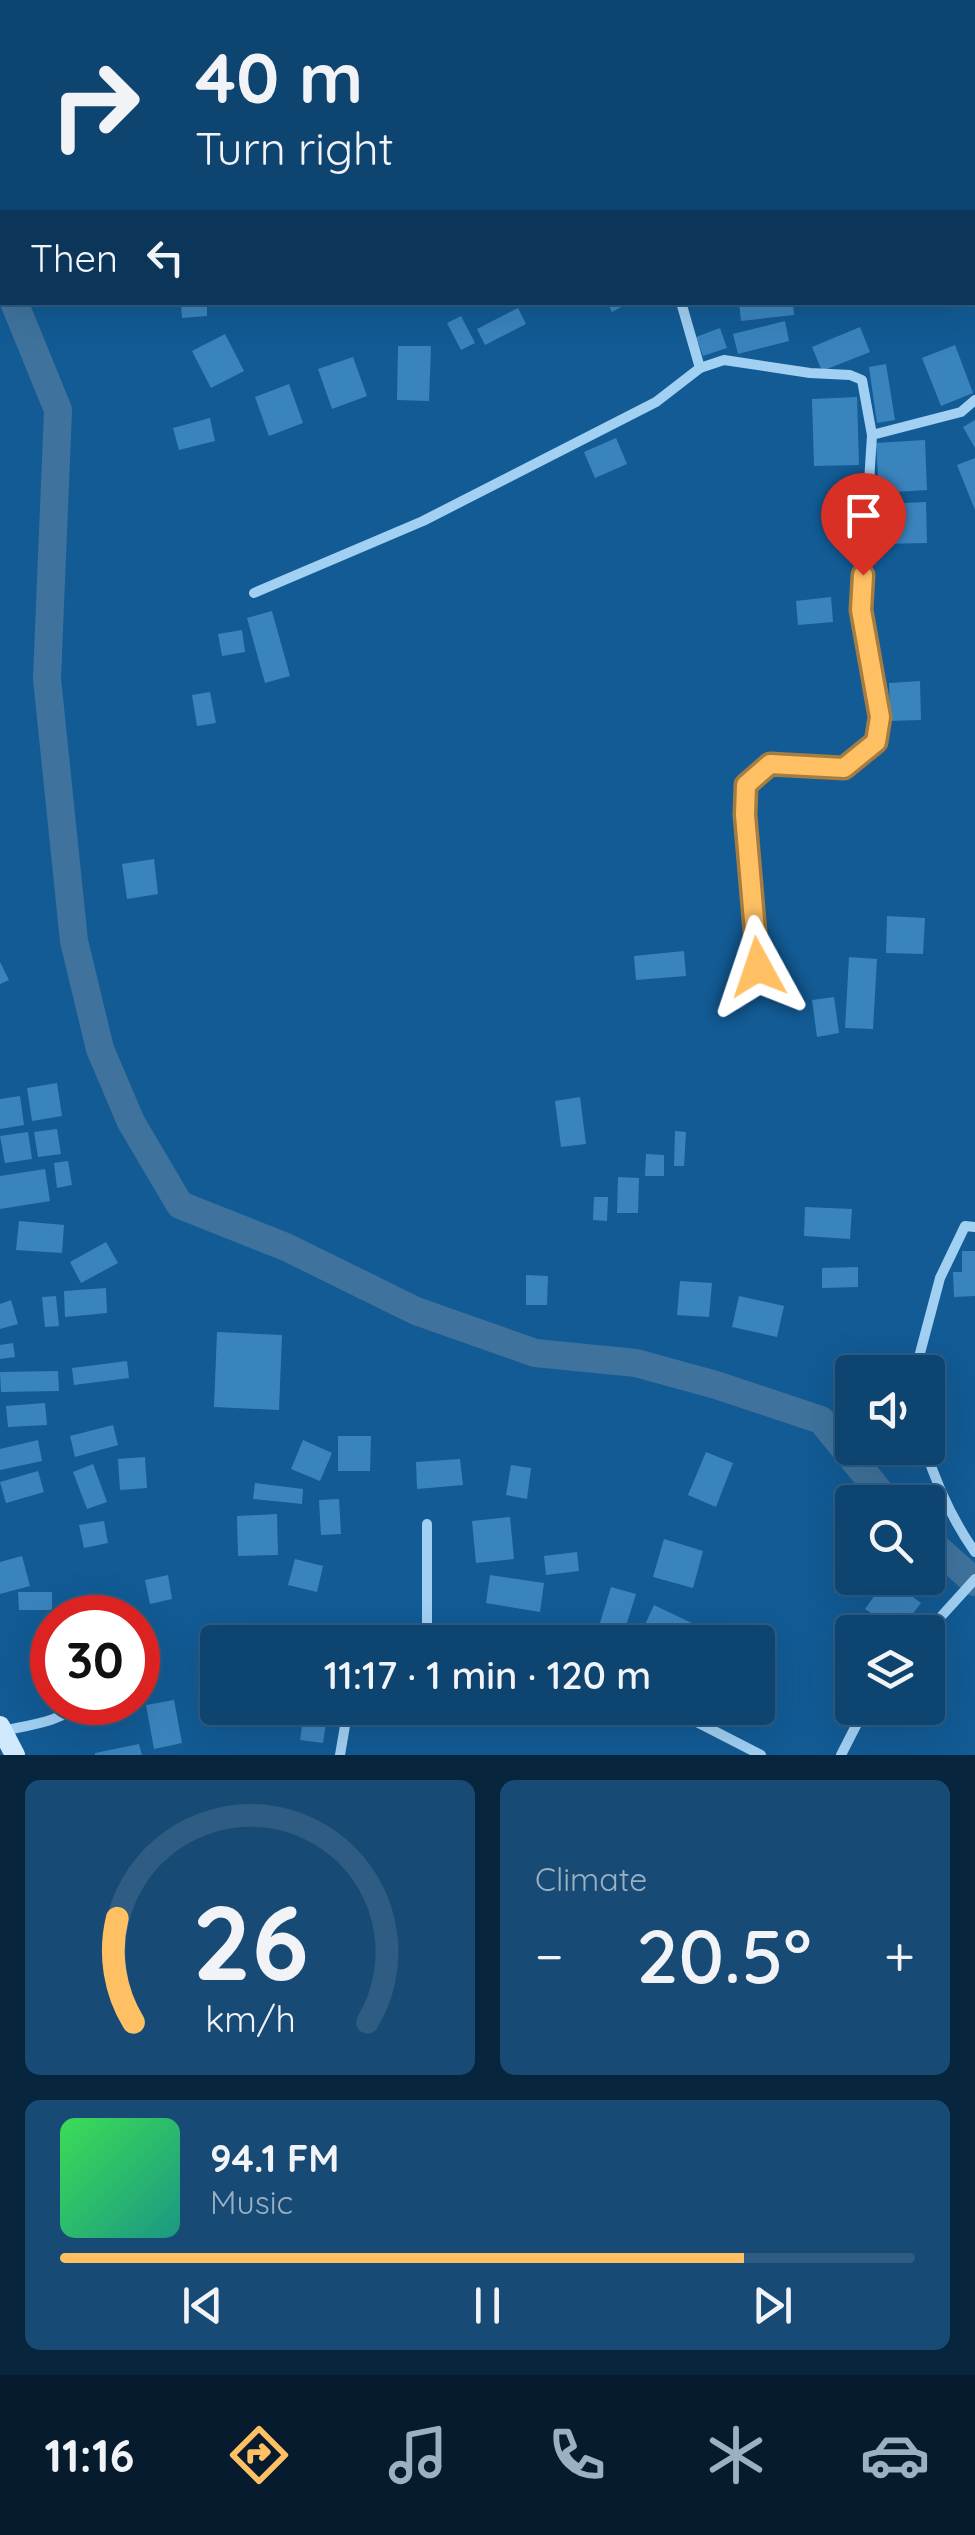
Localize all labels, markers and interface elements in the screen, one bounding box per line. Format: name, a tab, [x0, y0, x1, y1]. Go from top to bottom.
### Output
text: 40 m	[195, 33, 363, 121]
icon: right	[30, 40, 160, 170]
text: Turn right	[195, 120, 394, 176]
icon: left	[138, 230, 193, 285]
text: Then	[30, 234, 118, 282]
pin	[821, 473, 906, 576]
icon: arrive	[836, 488, 891, 543]
position arrow	[706, 915, 810, 1019]
map controls	[835, 1355, 945, 1725]
button: sound	[835, 1355, 945, 1465]
button: search	[835, 1485, 945, 1595]
speed limit sign: 30	[30, 1595, 160, 1725]
button: layers	[835, 1615, 945, 1725]
text: 11:17 · 1 min · 120 m	[324, 1651, 651, 1699]
text: Climate	[535, 1859, 647, 1899]
text: 26	[192, 1876, 308, 2006]
text: 20.5°	[636, 1908, 811, 2002]
text: −	[535, 1921, 564, 1990]
text: +	[884, 1921, 915, 1990]
text: km/h	[205, 1996, 295, 2041]
text: 94.1 FM	[210, 2134, 339, 2182]
text: Music	[210, 2182, 293, 2222]
icon: previous	[175, 2278, 230, 2333]
icon: pause	[460, 2278, 515, 2333]
icon: next	[745, 2278, 800, 2333]
icon: directions	[224, 2420, 294, 2490]
icon: music	[383, 2420, 453, 2490]
icon: phone	[542, 2420, 612, 2490]
icon: climate	[701, 2420, 771, 2490]
icon: car	[860, 2420, 930, 2490]
text: 11:16	[45, 2427, 134, 2483]

